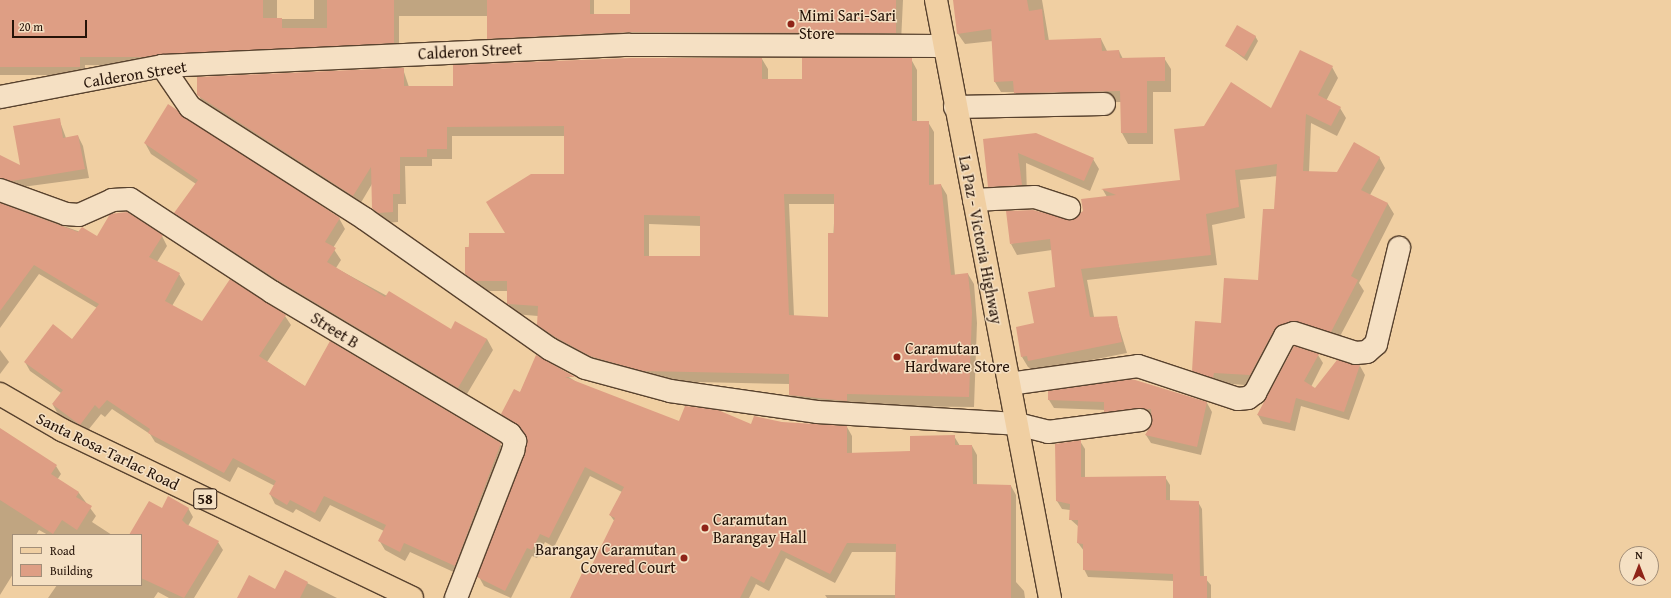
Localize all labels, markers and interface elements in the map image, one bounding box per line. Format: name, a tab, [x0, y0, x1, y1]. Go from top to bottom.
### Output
place label: Mimi Sari-Sari Store	[799, 5, 896, 43]
scale bar	[14, 12, 89, 38]
text: 20 m	[19, 18, 43, 35]
marker: Mimi Sari-Sari Store	[786, 19, 796, 29]
street label: Calderon Street	[417, 39, 523, 63]
street label: Calderon Street	[82, 56, 188, 92]
street label: La Paz - Victoria Highway	[955, 154, 1007, 326]
street label: Street B	[307, 308, 363, 352]
place label: Caramutan Hardware Store	[905, 338, 1010, 376]
marker: Caramutan Hardware Store	[892, 352, 902, 362]
street label: Santa Rosa-Tarlac Road	[33, 408, 183, 494]
road number: 58	[193, 486, 217, 512]
place label: Caramutan Barangay Hall	[713, 509, 807, 547]
marker: Caramutan Barangay Hall	[700, 523, 710, 533]
legend	[12, 534, 142, 586]
place label: Barangay Caramutan Covered Court	[535, 539, 676, 577]
text: Road	[50, 542, 75, 559]
north arrow	[1619, 546, 1659, 586]
text: N	[1635, 547, 1643, 563]
marker: Barangay Caramutan Covered Court	[679, 553, 689, 563]
text: Building	[50, 562, 93, 579]

